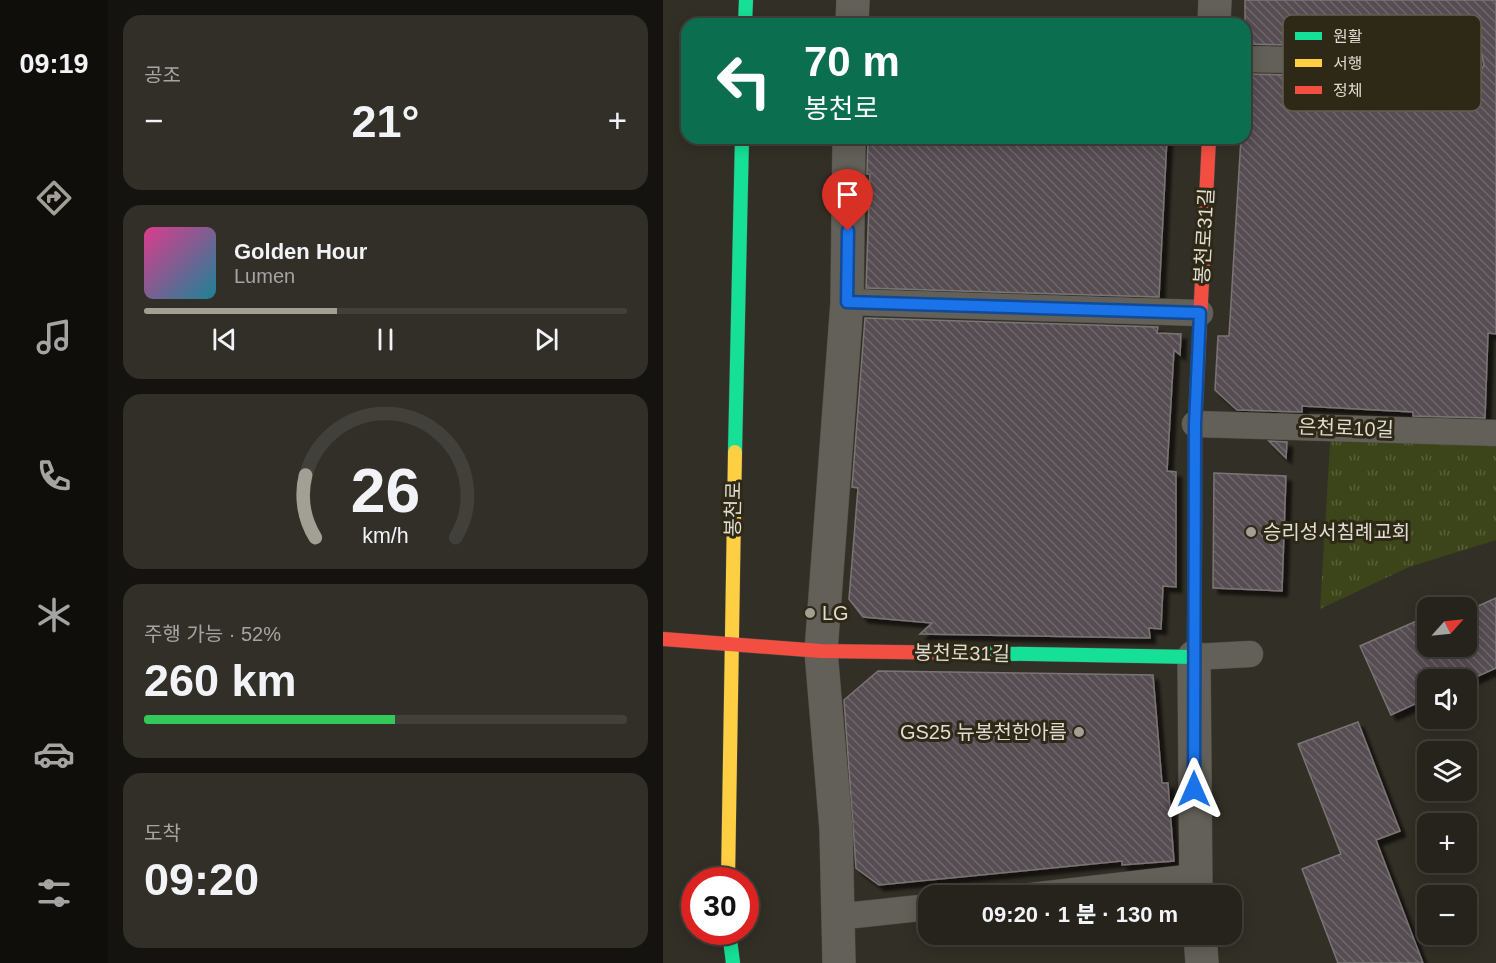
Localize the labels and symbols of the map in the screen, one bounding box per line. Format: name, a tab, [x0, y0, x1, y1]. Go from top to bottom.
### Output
legend	[1283, 15, 1481, 111]
text: 원활	[1333, 28, 1363, 45]
text: 서행	[1333, 55, 1362, 72]
text: 정체	[1333, 82, 1362, 99]
pin	[822, 169, 873, 231]
street label: 봉천로31길	[1191, 188, 1217, 284]
street label: 은천로10길	[1298, 415, 1394, 441]
street label: 봉천로	[722, 481, 744, 537]
place label: 승리성서침례교회	[1263, 521, 1410, 543]
marker: 승리성서침례교회	[1244, 525, 1258, 539]
north arrow	[1417, 597, 1477, 657]
place label: LG	[822, 602, 849, 624]
marker: LG	[803, 606, 817, 620]
street label: 봉천로31길	[914, 641, 1010, 665]
place label: GS25 뉴봉천한아름	[900, 721, 1067, 743]
marker: GS25 뉴봉천한아름	[1072, 725, 1086, 739]
position arrow	[1162, 757, 1226, 821]
speed limit sign: 30	[681, 867, 759, 945]

